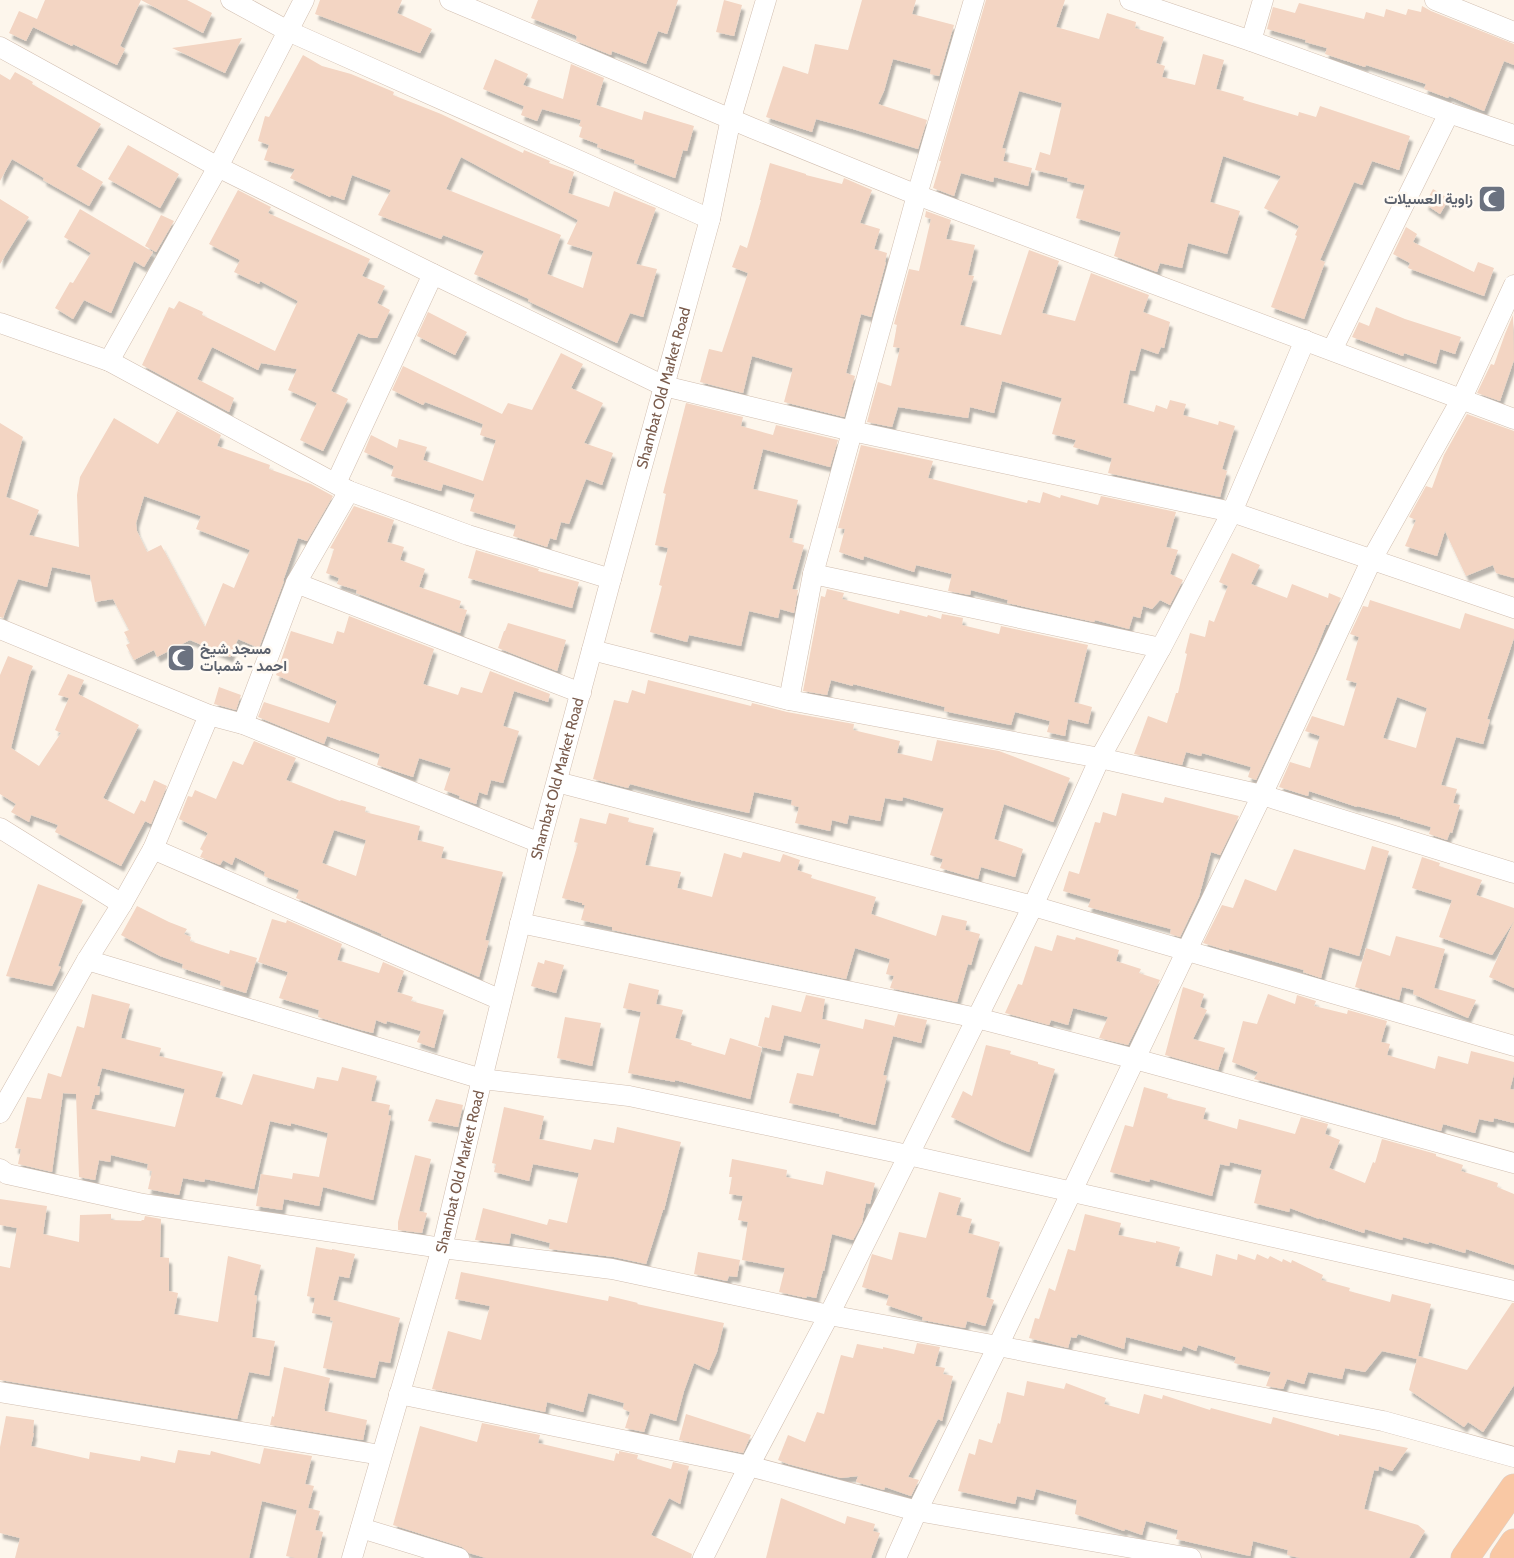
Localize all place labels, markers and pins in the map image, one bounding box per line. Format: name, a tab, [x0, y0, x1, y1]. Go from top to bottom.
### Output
mosque icon: زاوية العسيلات	[1477, 184, 1507, 214]
place label: زاوية العسيلات	[1384, 190, 1473, 208]
place label: مسجد شيخ احمد - شمبات	[200, 640, 287, 675]
mosque icon: مسجد شيخ احمد - شمبات	[166, 643, 196, 673]

